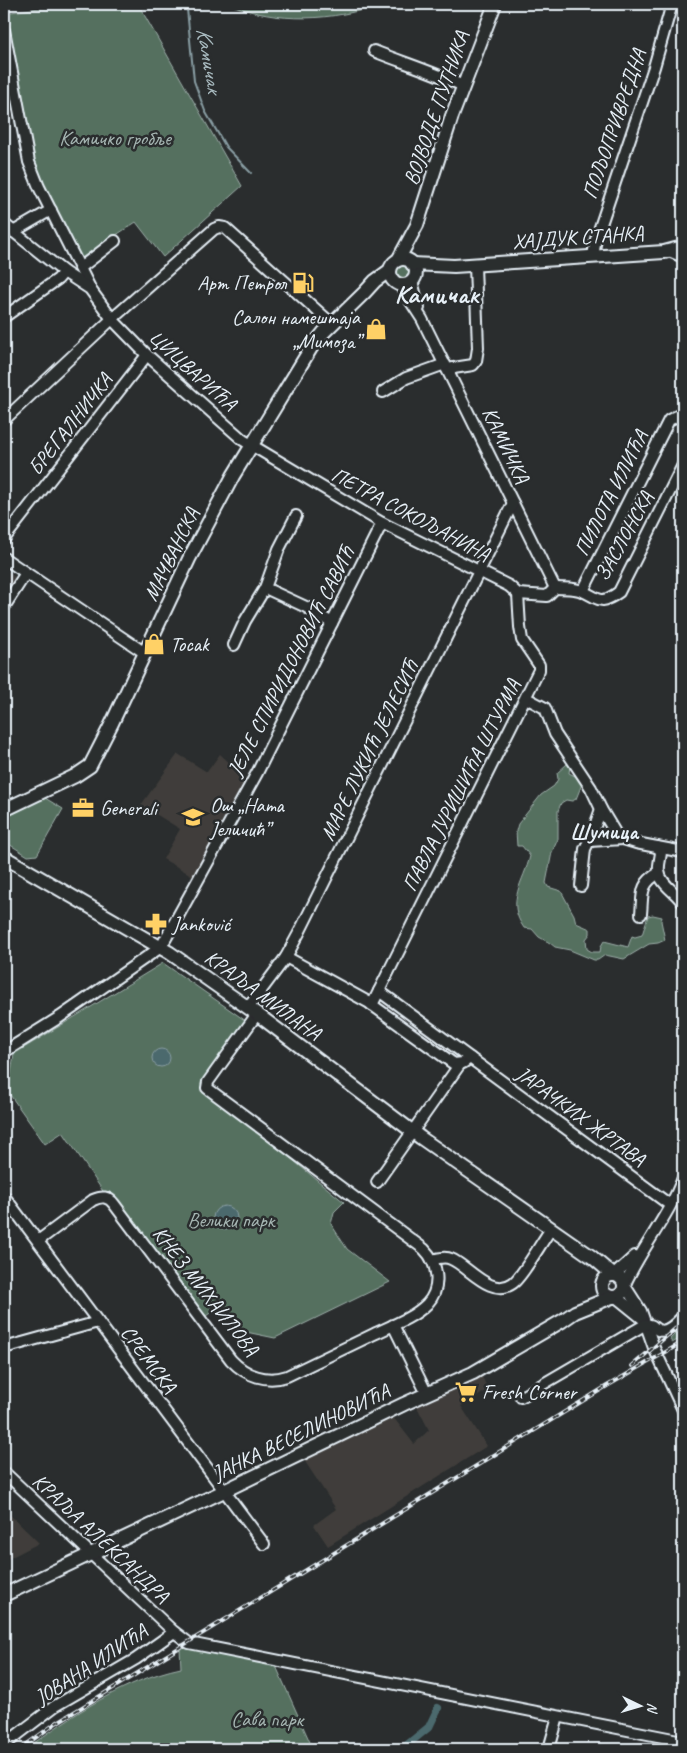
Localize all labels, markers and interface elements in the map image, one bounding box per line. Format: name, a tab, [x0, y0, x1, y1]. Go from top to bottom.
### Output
water label: Камичак	[189, 25, 229, 99]
street label: ВОЈВОДЕ ПУТНИКА	[398, 27, 475, 188]
street label: ПОЉОПРИВРЕДНА	[576, 44, 652, 202]
park label: Камичко гробље	[59, 125, 173, 151]
street label: ХАЈДУК СТАНКА	[512, 219, 645, 255]
place label: Арт Петрол	[197, 270, 288, 296]
fuel station icon: Арт Петрол	[290, 270, 316, 296]
district label: Камичак	[395, 278, 481, 311]
place label: Салон намештаја „Мимоза”	[232, 304, 364, 354]
shop icon: Салон намештаја „Мимоза”	[363, 316, 389, 342]
street label: ЦИЦВАРИЋА	[144, 324, 243, 417]
street label: БРЕГАЛНИЧКА	[22, 367, 119, 480]
street label: КАМИЧКА	[476, 403, 536, 488]
street label: ПИЛОТА ИЛИЋА	[568, 425, 654, 560]
street label: ПЕТРА СОКОЉАНИНА	[327, 461, 495, 567]
street label: ЗАСЛОНСКА	[589, 486, 659, 585]
street label: МАЧВАНСКА	[137, 503, 205, 605]
street label: ЈЕЛЕ СПИРИДОНОВИЋ САВИЋ	[221, 540, 361, 781]
shop icon: Tocak	[141, 631, 167, 657]
place label: Tocak	[170, 631, 210, 657]
street label: МАРЕ ЛУКИЋ ЈЕЛЕСИЋ	[314, 654, 425, 845]
street label: ПАВЛА ЈУРИШИЋА ШТУРМА	[396, 674, 526, 895]
place label: Ош „Ната Јеличић”	[209, 792, 285, 842]
office icon: Generali	[70, 795, 96, 821]
place label: Generali	[100, 795, 160, 821]
school or university icon: Ош „Ната Јеличић”	[180, 804, 206, 830]
district label: Шумица	[570, 818, 640, 846]
pharmacy icon: Janković	[143, 911, 169, 937]
place label: Janković	[171, 911, 233, 937]
street label: КРАЉА МИЛАНА	[200, 944, 327, 1047]
street label: ЈАРАЧКИХ ЖРТАВА	[510, 1060, 651, 1172]
park label: Велики парк	[188, 1207, 277, 1233]
street label: КНЕЗ МИХАИЛОВА	[147, 1221, 265, 1361]
street label: СРЕМСКА	[115, 1320, 183, 1398]
street label: ЈАНКА ВЕСЕЛИНОВИЋА	[207, 1377, 395, 1487]
supermarket icon: Fresh Corner	[453, 1379, 479, 1405]
place label: Fresh Corner	[482, 1379, 578, 1405]
street label: КРАЉА АЛЕКСАНДРА	[27, 1468, 175, 1608]
street label: ЈОВАНА ИЛИЋА	[29, 1617, 153, 1711]
north arrow	[614, 1680, 664, 1730]
text: N	[643, 1702, 661, 1714]
park label: Сава парк	[231, 1706, 305, 1732]

